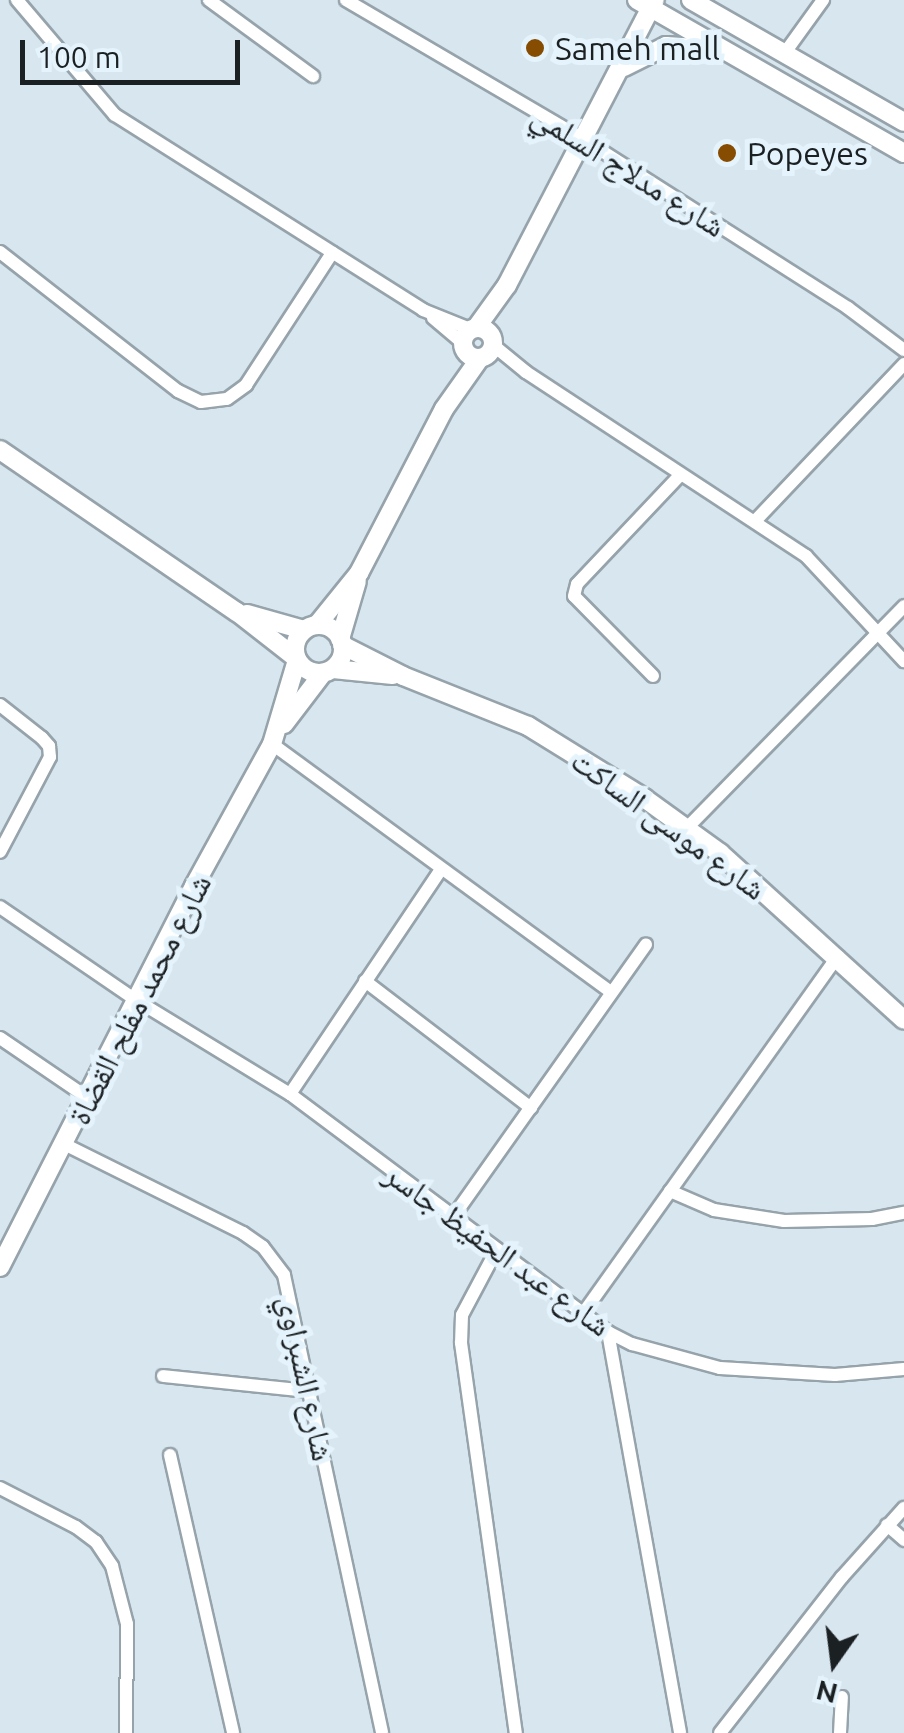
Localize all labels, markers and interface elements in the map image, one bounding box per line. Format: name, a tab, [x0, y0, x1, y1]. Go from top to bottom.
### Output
scale bar	[25, 20, 245, 82]
place label: Sameh mall	[555, 29, 720, 67]
marker: Sameh mall	[524, 37, 546, 59]
text: 100 m	[37, 40, 121, 74]
street label: شارع مدلاج السلمي	[525, 95, 733, 245]
place label: Popeyes	[747, 134, 868, 172]
marker: Popeyes	[716, 142, 738, 164]
street label: شارع موسى الساكت	[564, 741, 774, 907]
street label: شارع محمد مفلح القضاة	[59, 867, 219, 1131]
street label: شارع عبد الحفيظ جاسر	[377, 1154, 619, 1344]
street label: شارع الشبراوي	[271, 1292, 343, 1464]
north arrow	[784, 1613, 884, 1713]
text: N	[813, 1675, 841, 1710]

